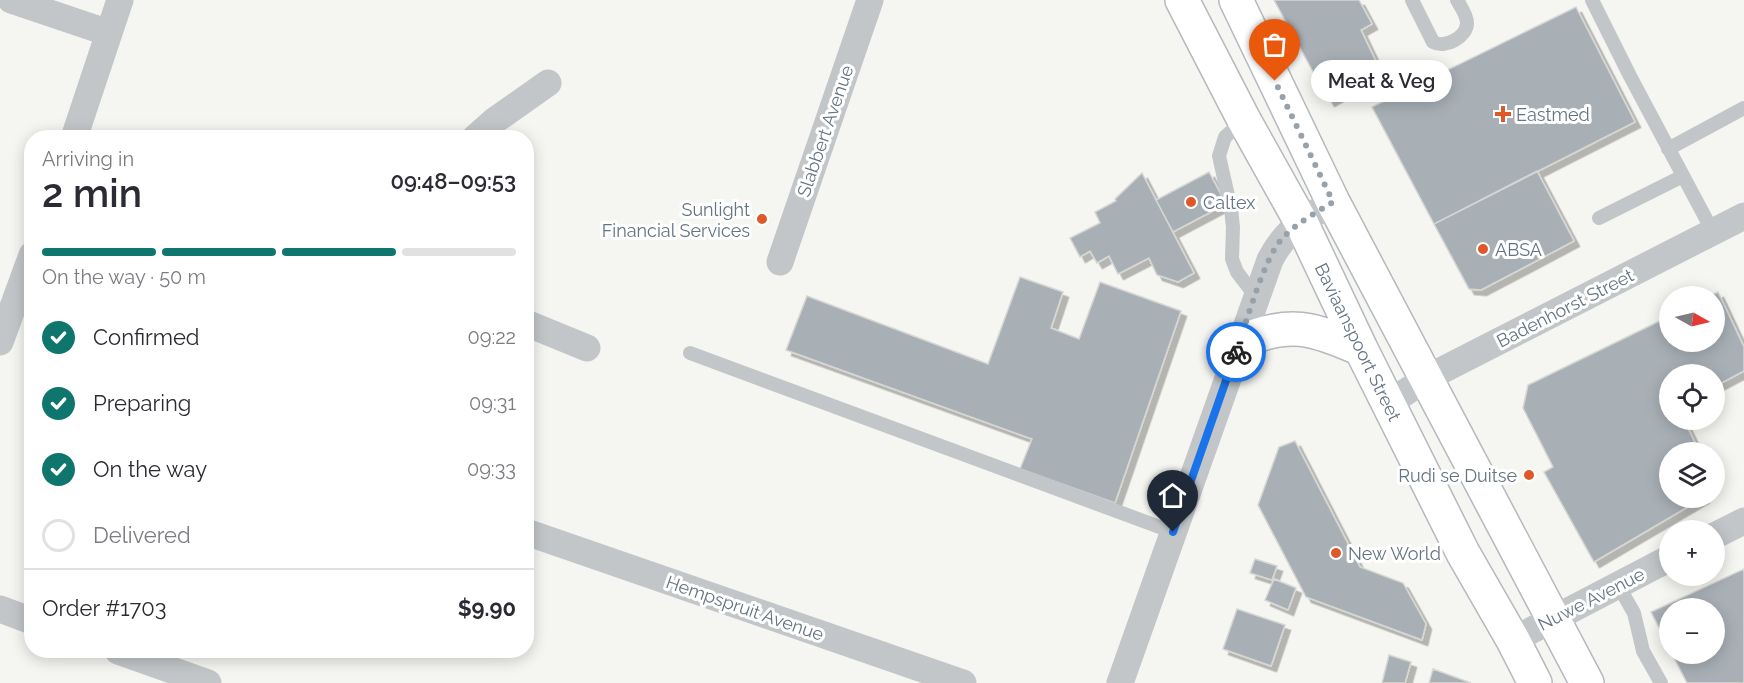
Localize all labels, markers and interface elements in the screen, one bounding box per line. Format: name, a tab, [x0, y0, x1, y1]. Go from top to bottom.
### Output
pin	[1249, 19, 1300, 81]
icon: bag	[1258, 28, 1291, 61]
callout: Meat & Veg	[1311, 60, 1452, 102]
street label: Slabbert Avenue	[793, 62, 858, 200]
text: Meat & Veg	[1328, 69, 1435, 93]
place label: Eastmed	[1516, 104, 1590, 125]
marker: Eastmed	[1494, 105, 1512, 123]
text: Arriving in	[42, 147, 134, 171]
text: 09:48–09:53	[390, 168, 516, 194]
text: 2 min	[42, 170, 142, 216]
place label: Caltex	[1203, 192, 1255, 213]
marker: Caltex	[1184, 195, 1198, 209]
place label: Sunlight Financial Services	[602, 199, 750, 241]
marker: Sunlight Financial Services	[755, 212, 769, 226]
place label: ABSA	[1495, 239, 1542, 260]
marker: ABSA	[1476, 242, 1490, 256]
street label: Baviaanspoort Street	[1311, 260, 1405, 424]
street label: Badenhorst Street	[1493, 264, 1637, 352]
text: On the way · 50 m	[42, 265, 206, 289]
north arrow	[1659, 286, 1725, 352]
map controls	[1659, 286, 1725, 664]
icon: check	[42, 321, 75, 354]
courier	[1206, 322, 1266, 382]
text: Confirmed	[93, 324, 200, 350]
text: 09:22	[467, 325, 516, 349]
icon: bike	[1220, 336, 1253, 369]
button: locate	[1659, 364, 1725, 430]
icon: check	[42, 387, 75, 420]
text: Preparing	[93, 390, 191, 416]
text: 09:31	[469, 391, 516, 415]
button: layers	[1659, 442, 1725, 508]
icon: check	[42, 453, 75, 486]
text: On the way	[93, 456, 207, 482]
text: 09:33	[467, 457, 516, 481]
place label: Rudi se Duitse	[1398, 465, 1517, 486]
marker: Rudi se Duitse	[1522, 468, 1536, 482]
pin	[1147, 470, 1198, 532]
icon: home	[1156, 479, 1189, 512]
button: +	[1659, 520, 1725, 586]
text: Delivered	[93, 522, 191, 548]
place label: New World	[1348, 543, 1441, 564]
marker: New World	[1329, 546, 1343, 560]
street label: Nuwe Avenue	[1534, 563, 1648, 635]
street label: Hempspruit Avenue	[663, 571, 827, 645]
text: Order #1703	[42, 595, 166, 621]
text: $9.90	[458, 595, 516, 621]
button: −	[1659, 598, 1725, 664]

